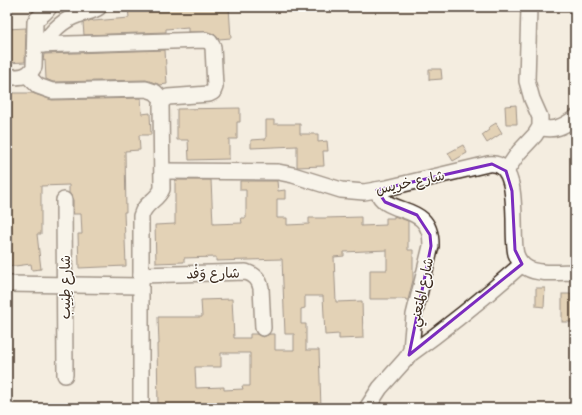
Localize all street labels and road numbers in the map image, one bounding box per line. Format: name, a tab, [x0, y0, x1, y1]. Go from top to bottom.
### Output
street label: شارع خريس	[374, 166, 447, 201]
street label: شارع طِنِيب	[56, 255, 77, 319]
street label: شارع المتعني	[405, 256, 441, 329]
street label: شارع وَفْد	[186, 262, 240, 285]

